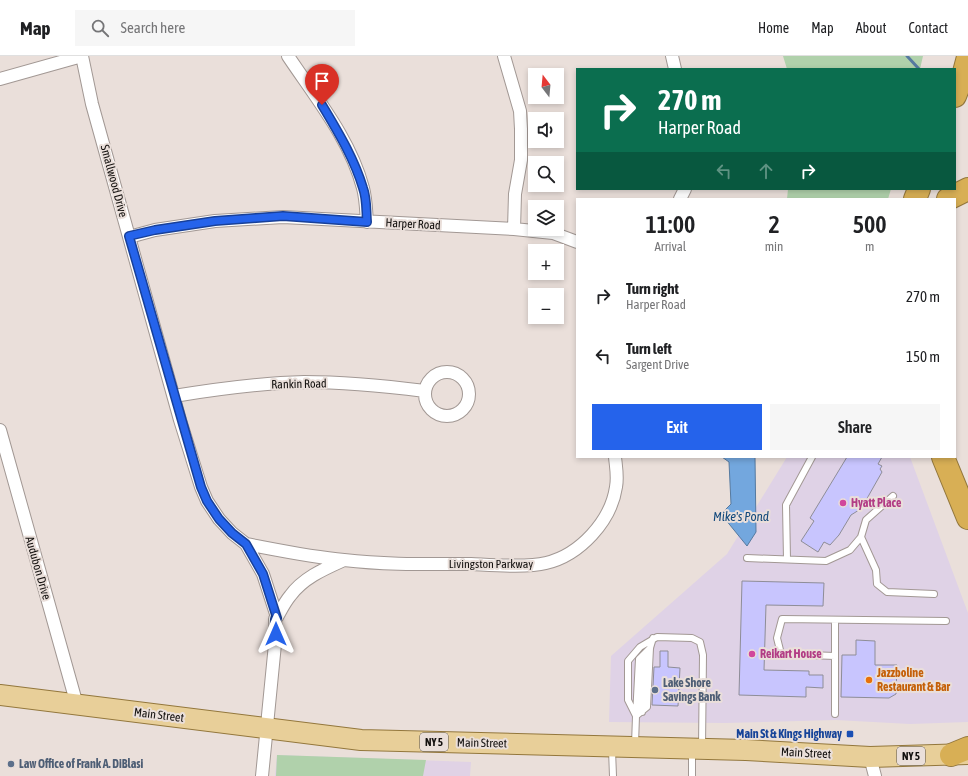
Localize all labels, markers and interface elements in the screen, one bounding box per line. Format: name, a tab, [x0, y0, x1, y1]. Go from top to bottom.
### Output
search box	[75, 10, 355, 46]
text: Map	[20, 17, 51, 39]
icon: search	[89, 17, 111, 39]
text: Search here	[121, 19, 185, 36]
text: Home	[758, 20, 789, 36]
text: Map	[811, 20, 834, 36]
text: About	[856, 20, 887, 36]
text: Contact	[909, 20, 948, 36]
pin	[305, 64, 339, 105]
north arrow	[528, 68, 564, 104]
map controls	[528, 68, 564, 324]
icon: arrive	[311, 70, 333, 92]
icon: right	[592, 84, 644, 136]
text: 270 m	[658, 84, 721, 116]
button: sound	[528, 112, 564, 148]
text: Harper Road	[658, 117, 741, 138]
street label: Smallwood Drive	[98, 143, 130, 219]
button: search	[528, 156, 564, 192]
icon: left	[713, 160, 735, 182]
icon: ahead	[755, 160, 777, 182]
icon: right	[797, 160, 819, 182]
button: layers	[528, 200, 564, 236]
text: 11:00	[645, 211, 695, 238]
text: 2	[768, 211, 780, 238]
text: 500	[853, 211, 887, 238]
street label: Harper Road	[385, 216, 441, 232]
text: Arrival	[654, 239, 686, 254]
text: min	[765, 239, 783, 254]
text: m	[865, 239, 874, 254]
button: +	[528, 244, 564, 280]
text: Turn right	[626, 280, 679, 297]
icon: right	[592, 285, 614, 307]
button: −	[528, 288, 564, 324]
text: 270 m	[906, 288, 940, 305]
text: Harper Road	[626, 297, 686, 312]
text: Turn left	[626, 340, 672, 357]
icon: left	[592, 345, 614, 367]
text: 150 m	[906, 348, 940, 365]
text: Sargent Drive	[626, 357, 689, 372]
street label: Rankin Road	[271, 377, 327, 391]
button: Exit	[592, 404, 762, 450]
button: Share	[770, 404, 940, 450]
place label: Hyatt Place	[851, 496, 902, 510]
marker: Hyatt Place	[838, 498, 848, 508]
water label: Mike's Pond	[713, 509, 769, 524]
street label: Audubon Drive	[22, 535, 54, 601]
street label: Livingston Parkway	[449, 557, 533, 571]
position arrow	[255, 613, 297, 655]
place label: Reikart House	[760, 647, 822, 661]
marker: Reikart House	[747, 649, 757, 659]
place label: Jazzboline Restaurant & Bar	[876, 666, 950, 694]
marker: Jazzboline Restaurant & Bar	[864, 675, 874, 685]
place label: Lake Shore Savings Bank	[663, 676, 721, 704]
marker: Lake Shore Savings Bank	[650, 685, 660, 695]
street label: Main Street	[133, 705, 185, 725]
place label: Main St & Kings Highway	[736, 727, 842, 741]
marker: Main St & Kings Highway	[845, 729, 855, 739]
road number: NY 5	[420, 733, 448, 751]
street label: Main Street	[457, 736, 508, 750]
street label: Main Street	[781, 745, 832, 761]
road number: NY 5	[897, 747, 925, 765]
place label: Law Office of Frank A. DiBlasi	[19, 757, 143, 771]
marker: Law Office of Frank A. DiBlasi	[6, 759, 16, 769]

